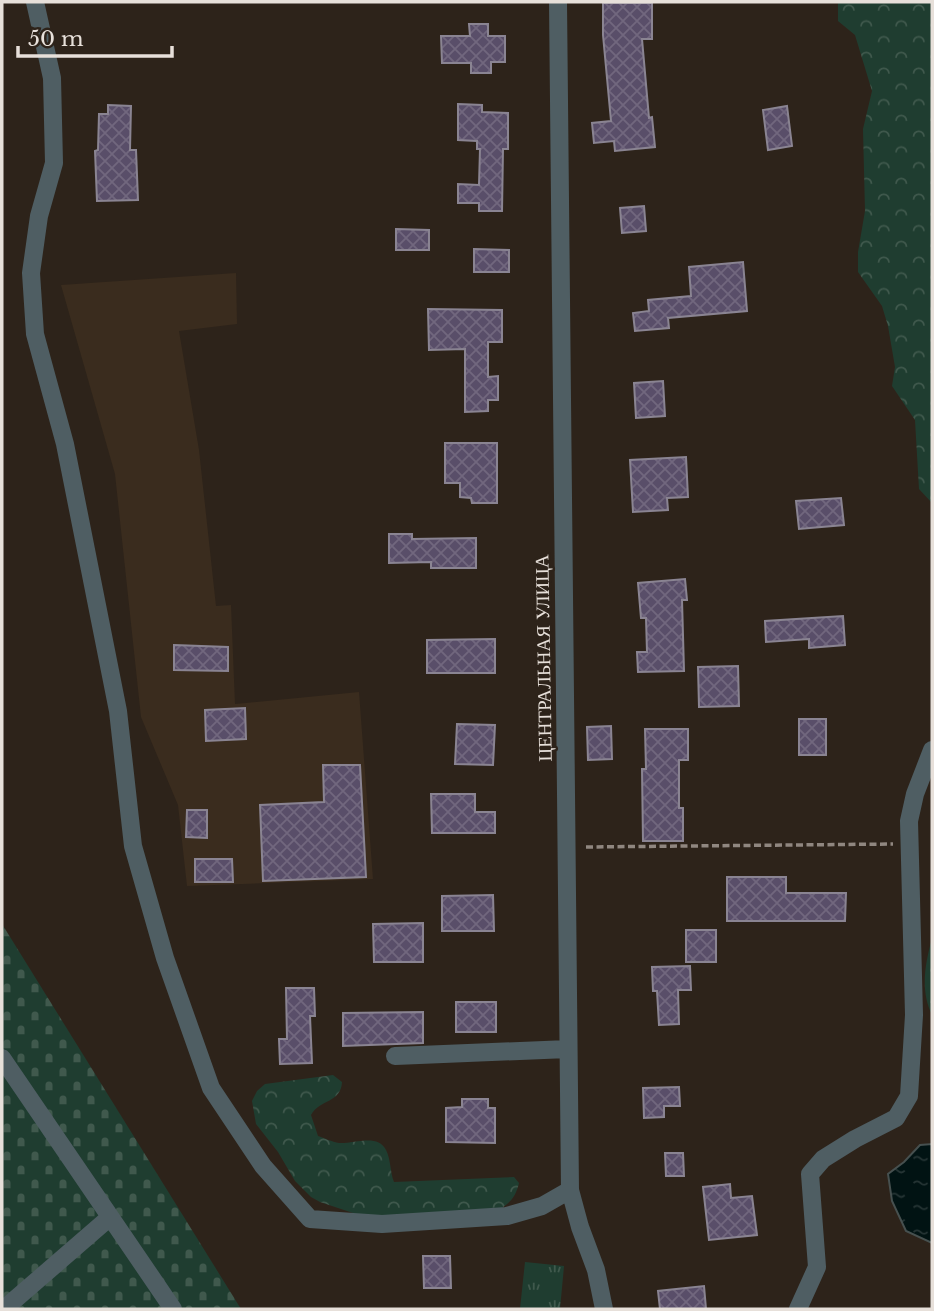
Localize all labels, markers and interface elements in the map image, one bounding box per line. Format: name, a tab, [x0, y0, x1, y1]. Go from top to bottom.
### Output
scale bar	[18, 14, 172, 58]
text: 50 m	[28, 26, 84, 52]
street label: ЦЕНТРАЛЬНАЯ УЛИЦА	[530, 554, 557, 762]

